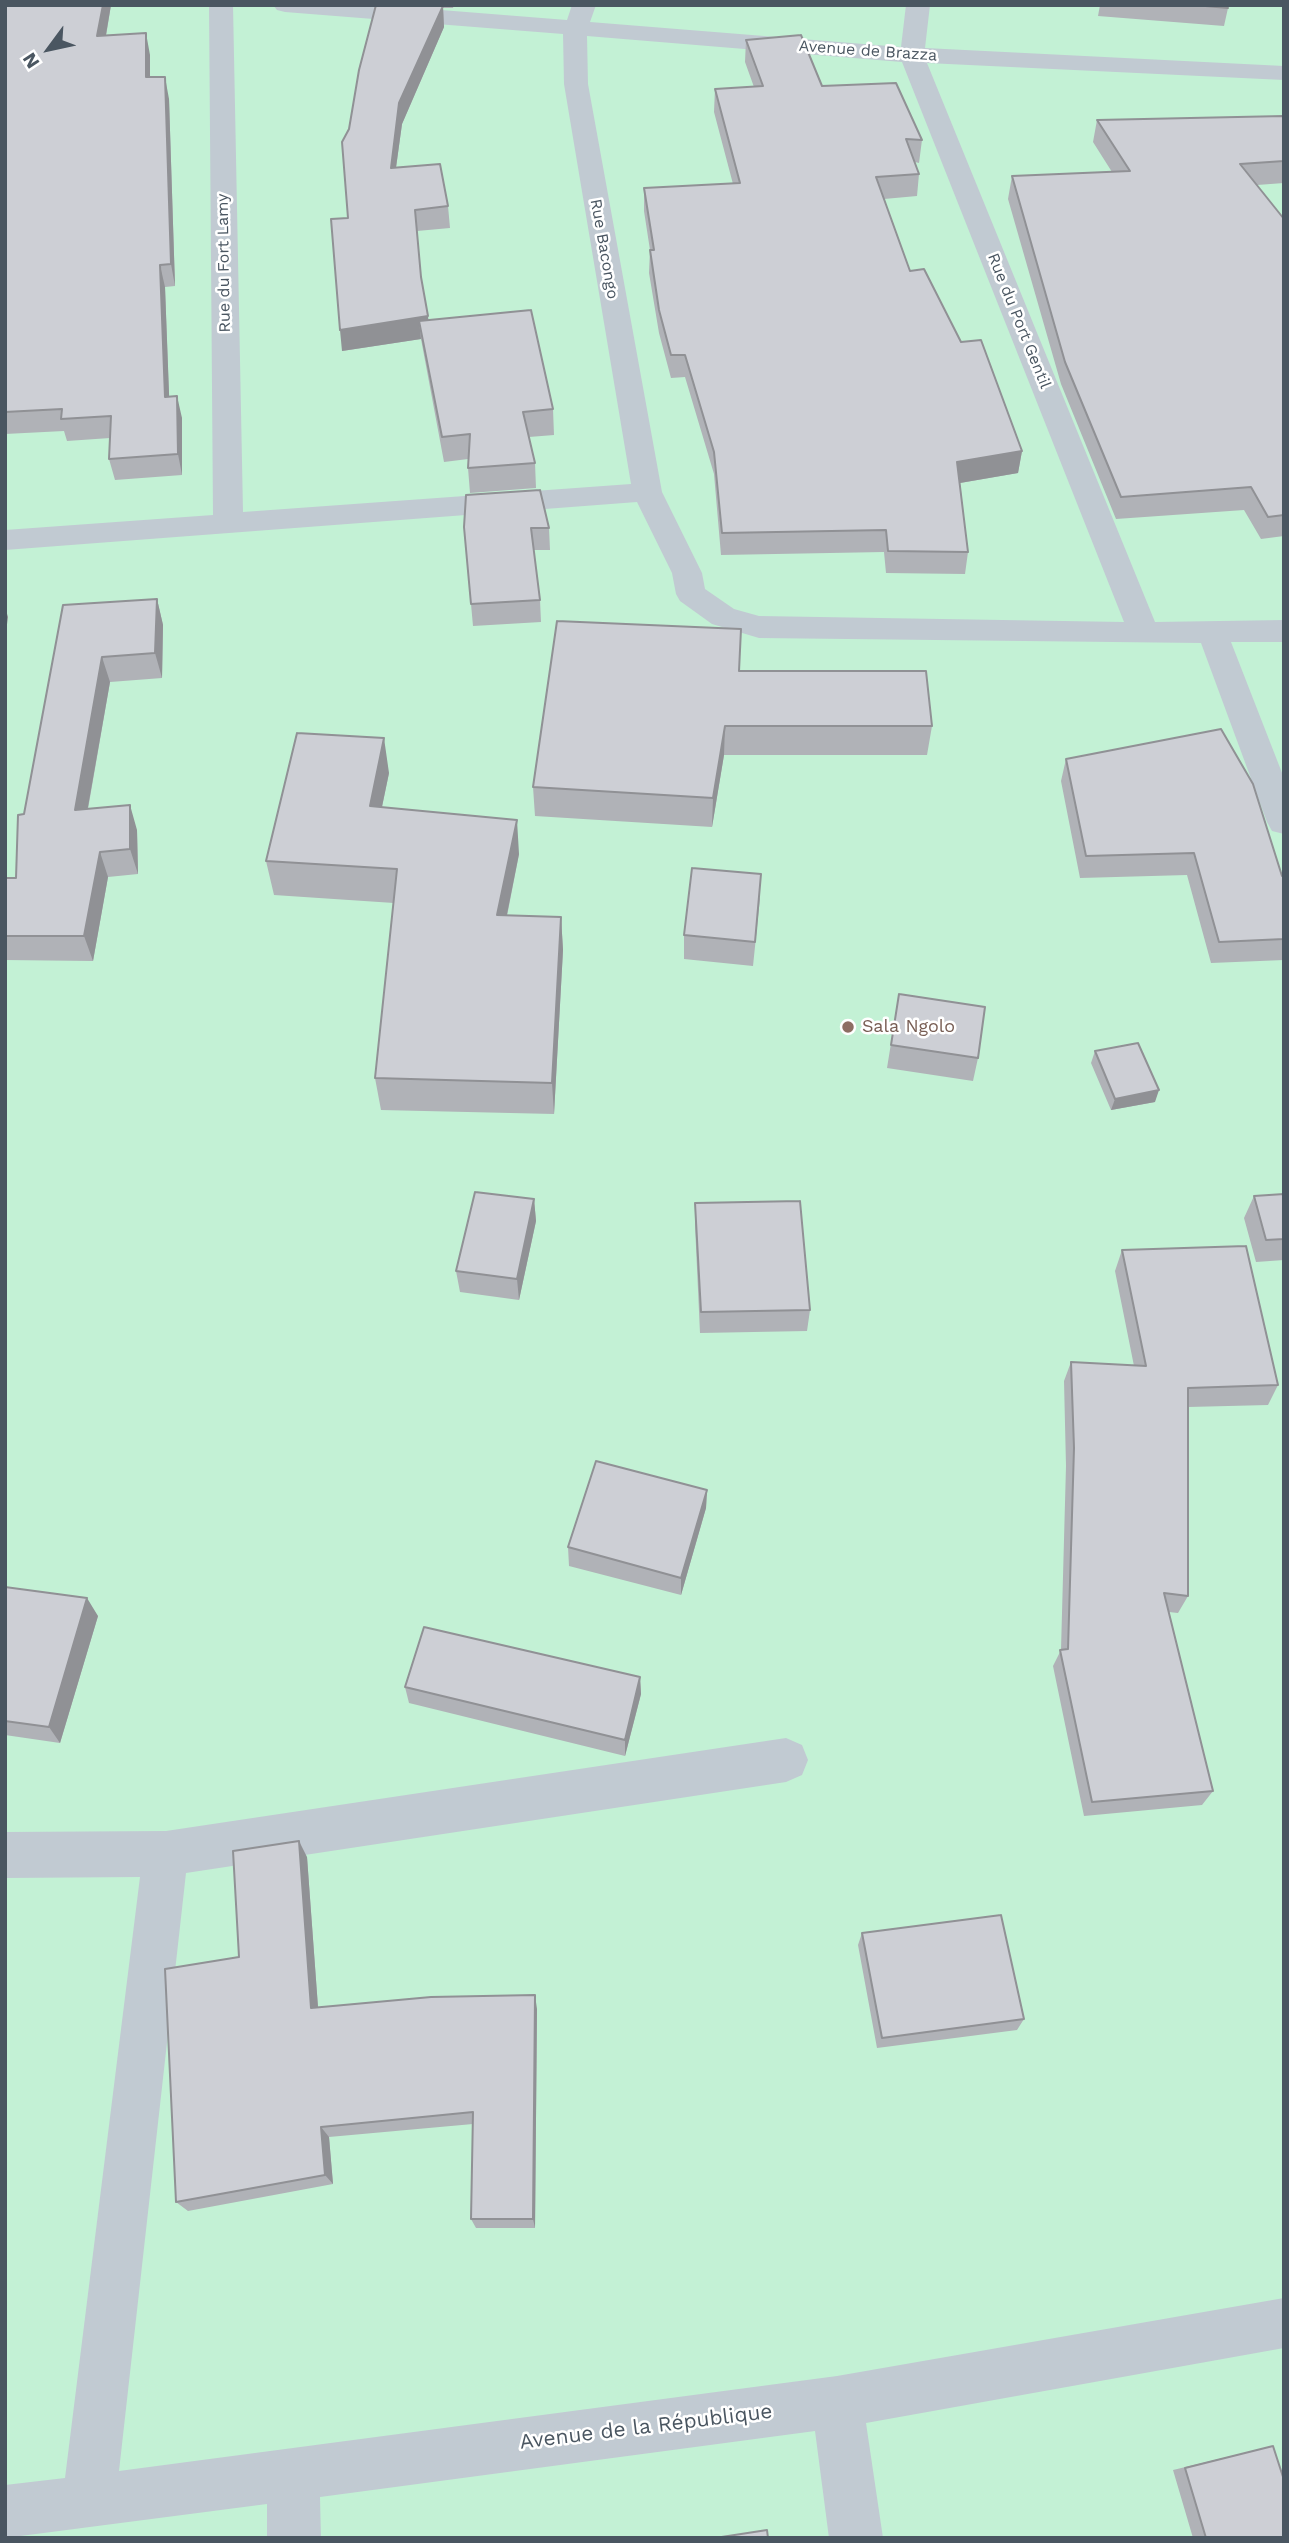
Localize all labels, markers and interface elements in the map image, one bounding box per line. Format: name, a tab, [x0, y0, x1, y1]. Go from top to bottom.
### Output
north arrow	[14, 14, 84, 84]
street label: Avenue de Brazza	[798, 37, 938, 65]
text: N	[17, 49, 44, 73]
street label: Rue du Fort Lamy	[213, 193, 235, 333]
street label: Rue Bacongo	[586, 198, 622, 300]
street label: Rue du Port Gentil	[983, 251, 1055, 391]
place label: Sala Ngolo	[862, 1016, 955, 1038]
marker: Sala Ngolo	[840, 1019, 856, 1035]
street label: Avenue de la République	[518, 2399, 774, 2455]

